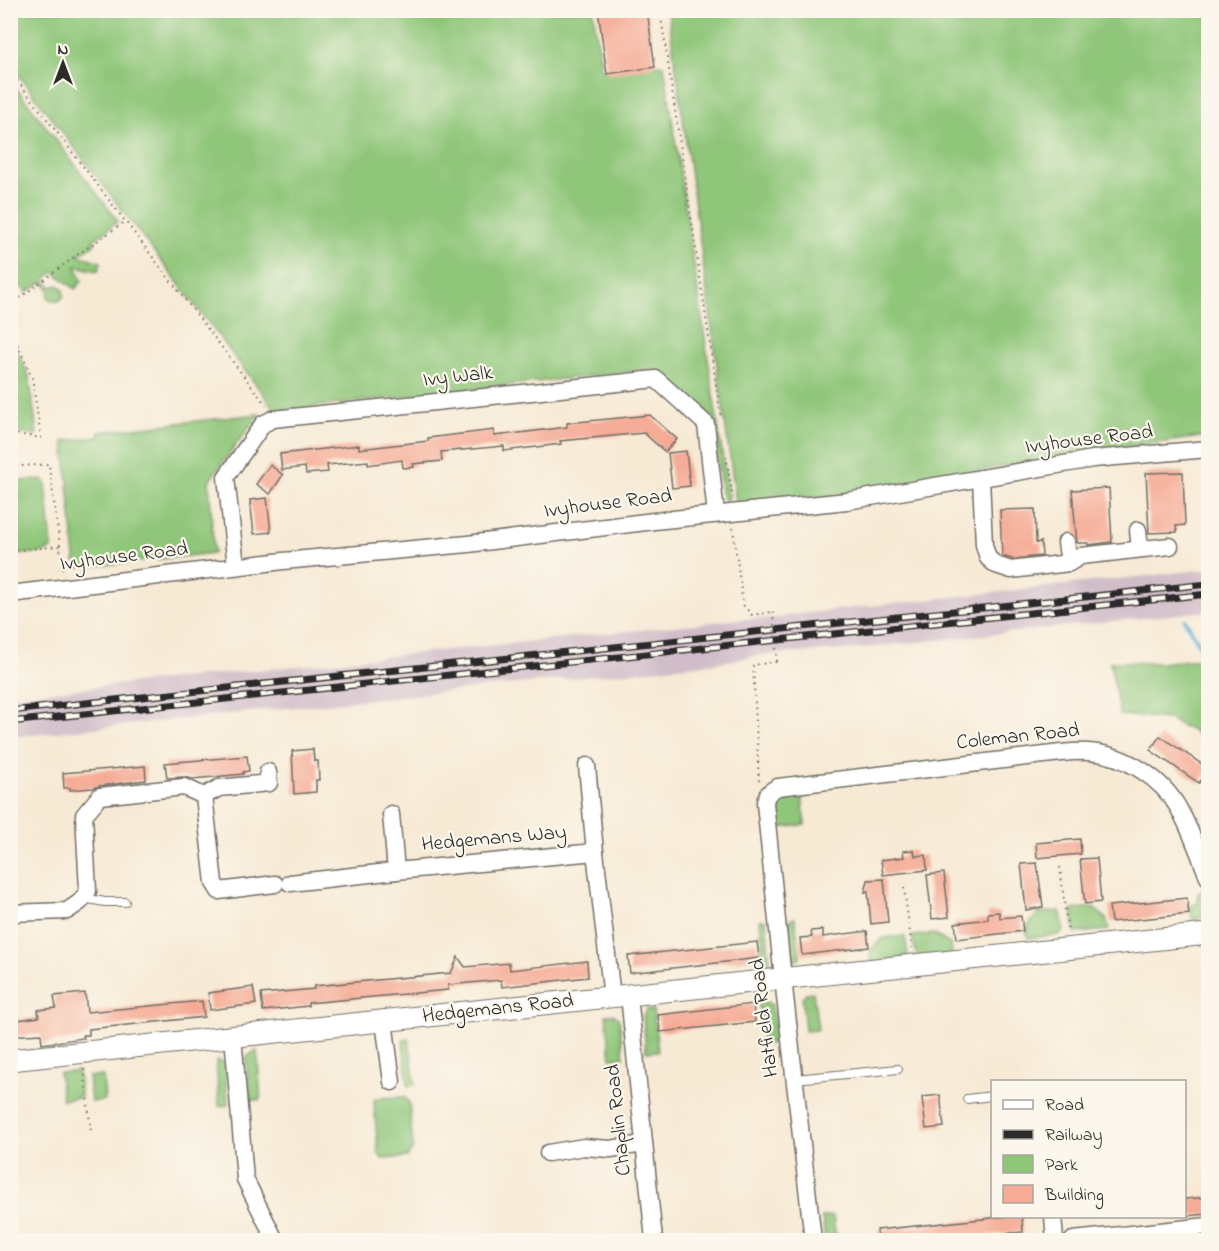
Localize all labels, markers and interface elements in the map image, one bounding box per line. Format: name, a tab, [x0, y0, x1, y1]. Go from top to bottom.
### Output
north arrow	[33, 33, 93, 93]
text: N	[58, 38, 69, 62]
street label: Ivy Walk	[421, 358, 496, 398]
street label: Ivyhouse Road	[1023, 417, 1155, 465]
street label: Ivyhouse Road	[542, 481, 674, 529]
street label: Ivyhouse Road	[58, 534, 190, 582]
street label: Coleman Road	[955, 716, 1081, 758]
street label: Hedgemans Way	[420, 818, 568, 862]
street label: Hatfield Road	[743, 957, 787, 1079]
street label: Hedgemans Road	[421, 986, 575, 1034]
street label: Chaplin Road	[598, 1062, 640, 1177]
legend	[991, 1080, 1186, 1218]
text: Road	[1045, 1093, 1084, 1119]
text: Railway	[1045, 1123, 1102, 1149]
text: Park	[1045, 1153, 1078, 1179]
text: Building	[1044, 1183, 1104, 1210]

